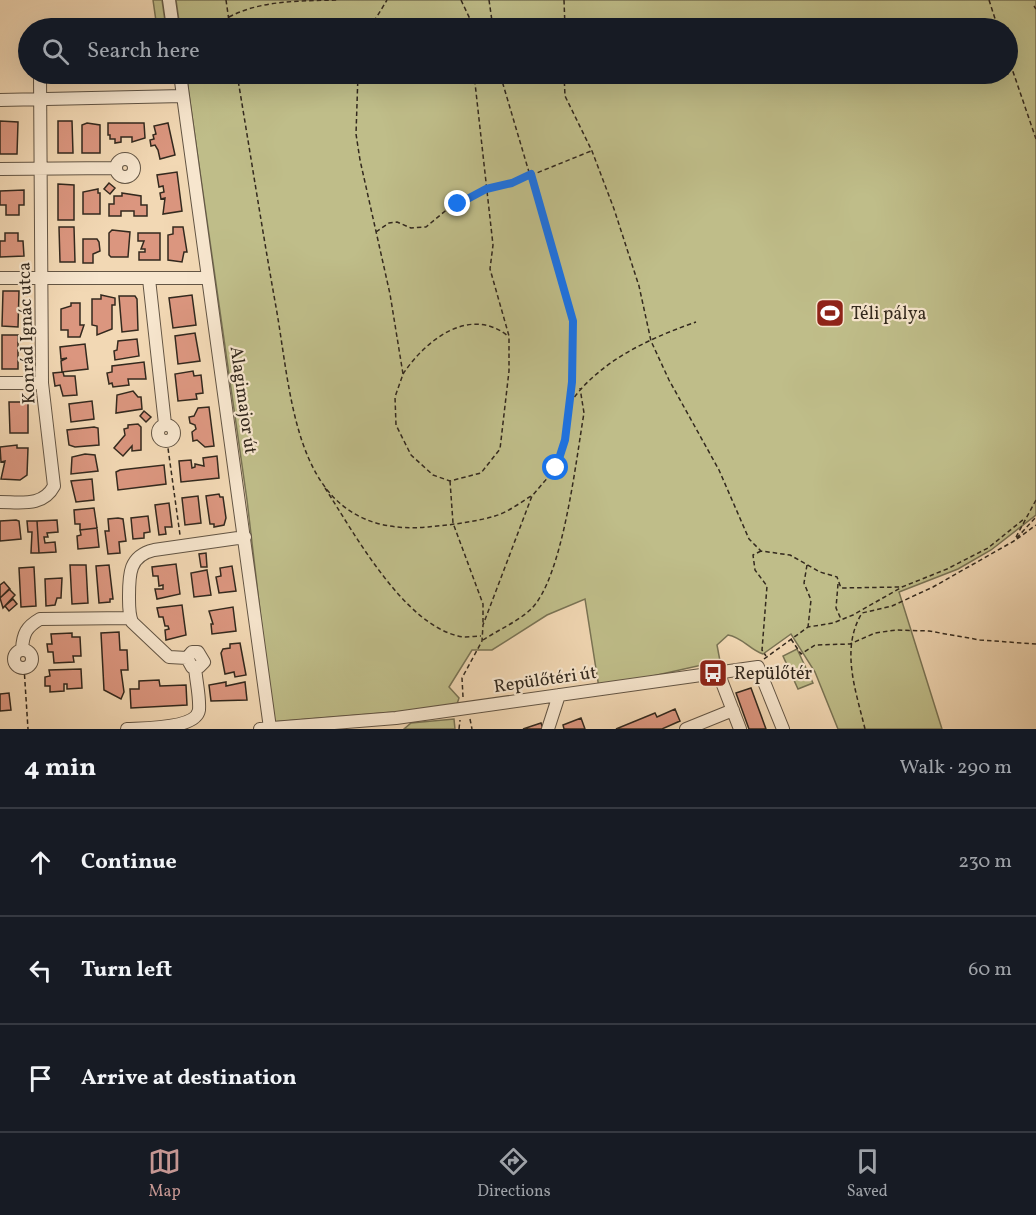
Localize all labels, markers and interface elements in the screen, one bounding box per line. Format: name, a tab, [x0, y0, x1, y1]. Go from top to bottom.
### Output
search box	[18, 18, 1018, 84]
icon: search	[39, 35, 72, 68]
text: Search here	[87, 36, 200, 67]
route end	[444, 190, 470, 216]
street label: Konrád Ignác utca	[13, 261, 42, 404]
sports icon: Téli pálya	[814, 297, 846, 329]
place label: Téli pálya	[851, 302, 926, 327]
street label: Alagimajor út	[223, 345, 262, 456]
route start	[542, 454, 568, 480]
bus stop icon: Repülőtér	[697, 657, 729, 689]
street label: Repülőtéri út	[492, 661, 598, 700]
place label: Repülőtér	[734, 662, 813, 687]
text: 4 min	[24, 750, 96, 786]
text: Walk · 290 m	[900, 754, 1012, 782]
icon: ahead	[24, 846, 57, 879]
text: Continue	[81, 847, 177, 878]
text: 230 m	[958, 848, 1012, 876]
icon: left	[24, 954, 57, 987]
text: Turn left	[81, 955, 172, 986]
text: 60 m	[968, 956, 1012, 984]
icon: arrive	[24, 1062, 57, 1095]
text: Arrive at destination	[81, 1063, 297, 1094]
tab: Map	[148, 1145, 181, 1203]
tab: Directions	[477, 1145, 551, 1203]
tab: Saved	[847, 1145, 888, 1203]

